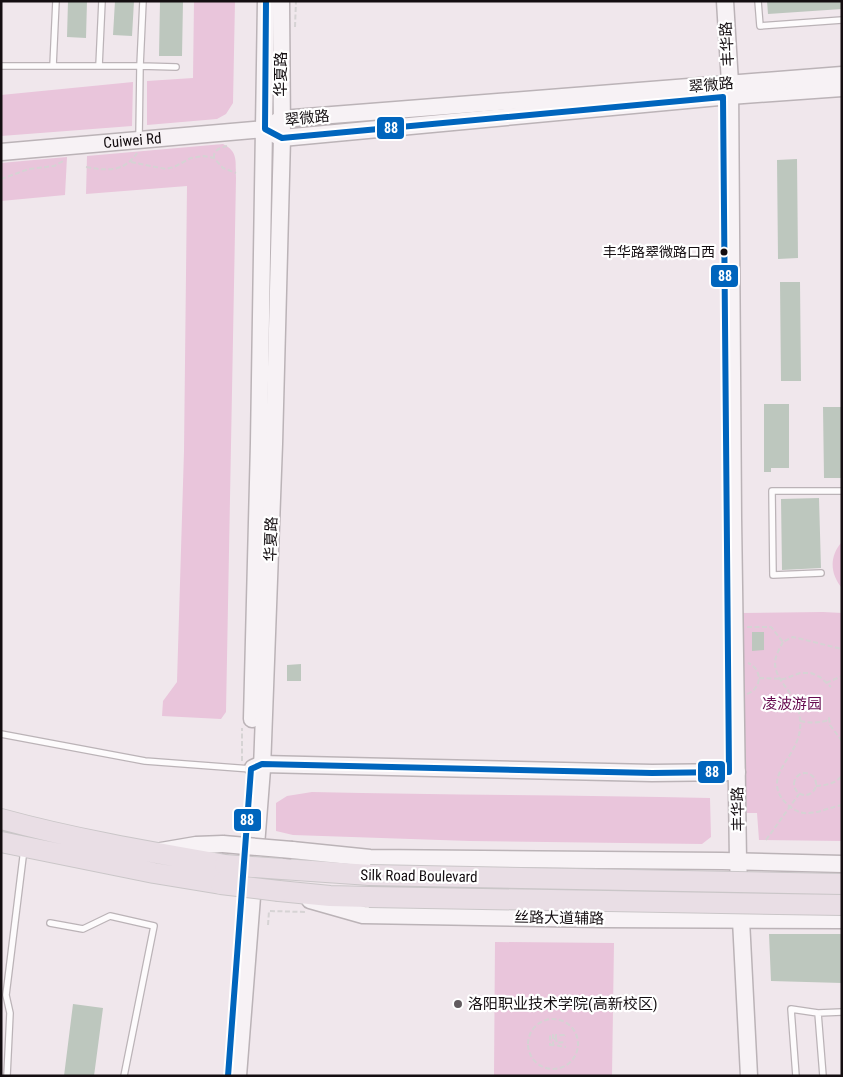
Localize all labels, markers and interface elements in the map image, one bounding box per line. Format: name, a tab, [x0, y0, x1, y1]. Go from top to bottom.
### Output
street label: 丰华路	[717, 21, 737, 67]
street label: 华夏路	[272, 51, 290, 97]
street label: 翠微路	[688, 74, 734, 96]
street label: 翠微路	[284, 107, 330, 129]
line badge: 88	[376, 116, 405, 140]
text: 88	[384, 120, 398, 136]
street label: Cuiwei Rd	[103, 129, 162, 152]
place label: 丰华路翠微路口西	[603, 244, 715, 260]
marker: 丰华路翠微路口西	[719, 247, 729, 257]
line badge: 88	[710, 264, 739, 288]
text: 88	[718, 268, 732, 284]
street label: 华夏路	[261, 516, 281, 562]
park label: 凌波游园	[762, 695, 822, 713]
line badge: 88	[697, 760, 726, 784]
text: 88	[705, 764, 719, 780]
street label: 丰华路	[729, 786, 747, 832]
line badge: 88	[233, 808, 262, 832]
text: 88	[240, 812, 254, 828]
street label: Silk Road Boulevard	[360, 866, 478, 886]
street label: 丝路大道辅路	[514, 908, 604, 928]
place label: 洛阳职业技术学院(高新校区)	[468, 995, 658, 1013]
marker: 洛阳职业技术学院(高新校区)	[452, 998, 464, 1010]

